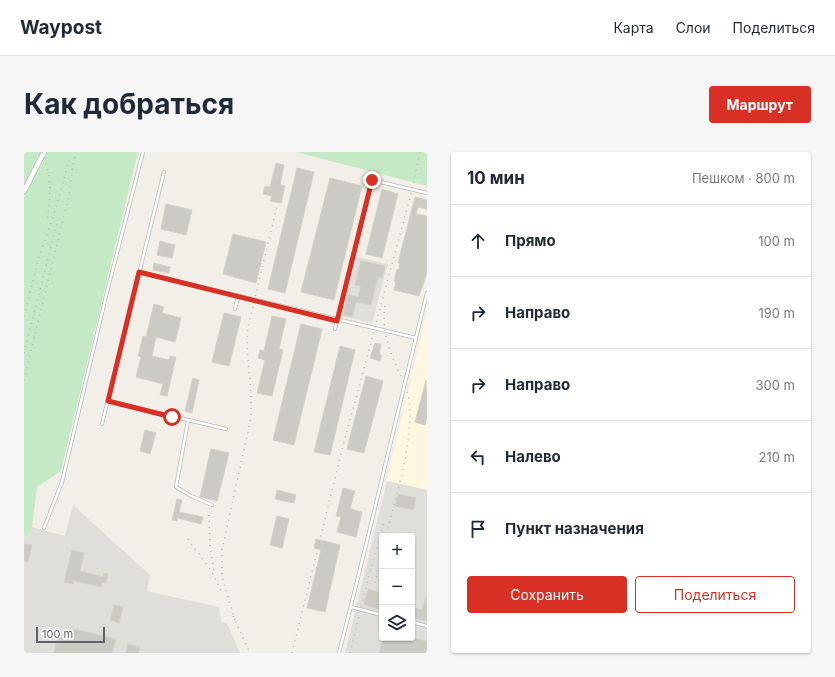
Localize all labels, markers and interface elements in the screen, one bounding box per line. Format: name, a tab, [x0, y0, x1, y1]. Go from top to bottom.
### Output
text: Waypost	[20, 16, 102, 39]
text: Карта	[613, 19, 654, 36]
text: Слои	[676, 19, 711, 36]
text: Поделиться	[733, 19, 815, 36]
button: Маршрут	[709, 86, 811, 123]
text: Как добраться	[24, 87, 234, 121]
text: 10 мин	[467, 168, 525, 188]
text: Пешком · 800 m	[692, 170, 795, 186]
route end	[363, 171, 381, 189]
icon: ahead	[467, 230, 489, 252]
text: Прямо	[505, 231, 556, 250]
text: 100 m	[758, 233, 795, 249]
icon: right	[467, 302, 489, 324]
text: Направо	[505, 303, 570, 322]
text: 190 m	[758, 305, 795, 321]
icon: right	[467, 374, 489, 396]
text: Направо	[505, 375, 570, 394]
text: 300 m	[756, 377, 795, 393]
route start	[163, 408, 181, 426]
icon: left	[467, 446, 489, 468]
text: Налево	[505, 447, 561, 466]
text: 210 m	[759, 449, 795, 465]
icon: arrive	[467, 518, 489, 540]
text: Пункт назначения	[505, 519, 644, 538]
map controls	[379, 533, 415, 641]
button: +	[379, 533, 415, 569]
button: −	[379, 569, 415, 605]
button: Сохранить	[467, 576, 627, 613]
button: Поделиться	[635, 576, 795, 613]
button: layers	[379, 605, 415, 641]
scale bar	[36, 625, 105, 644]
text: 100 m	[42, 627, 73, 641]

